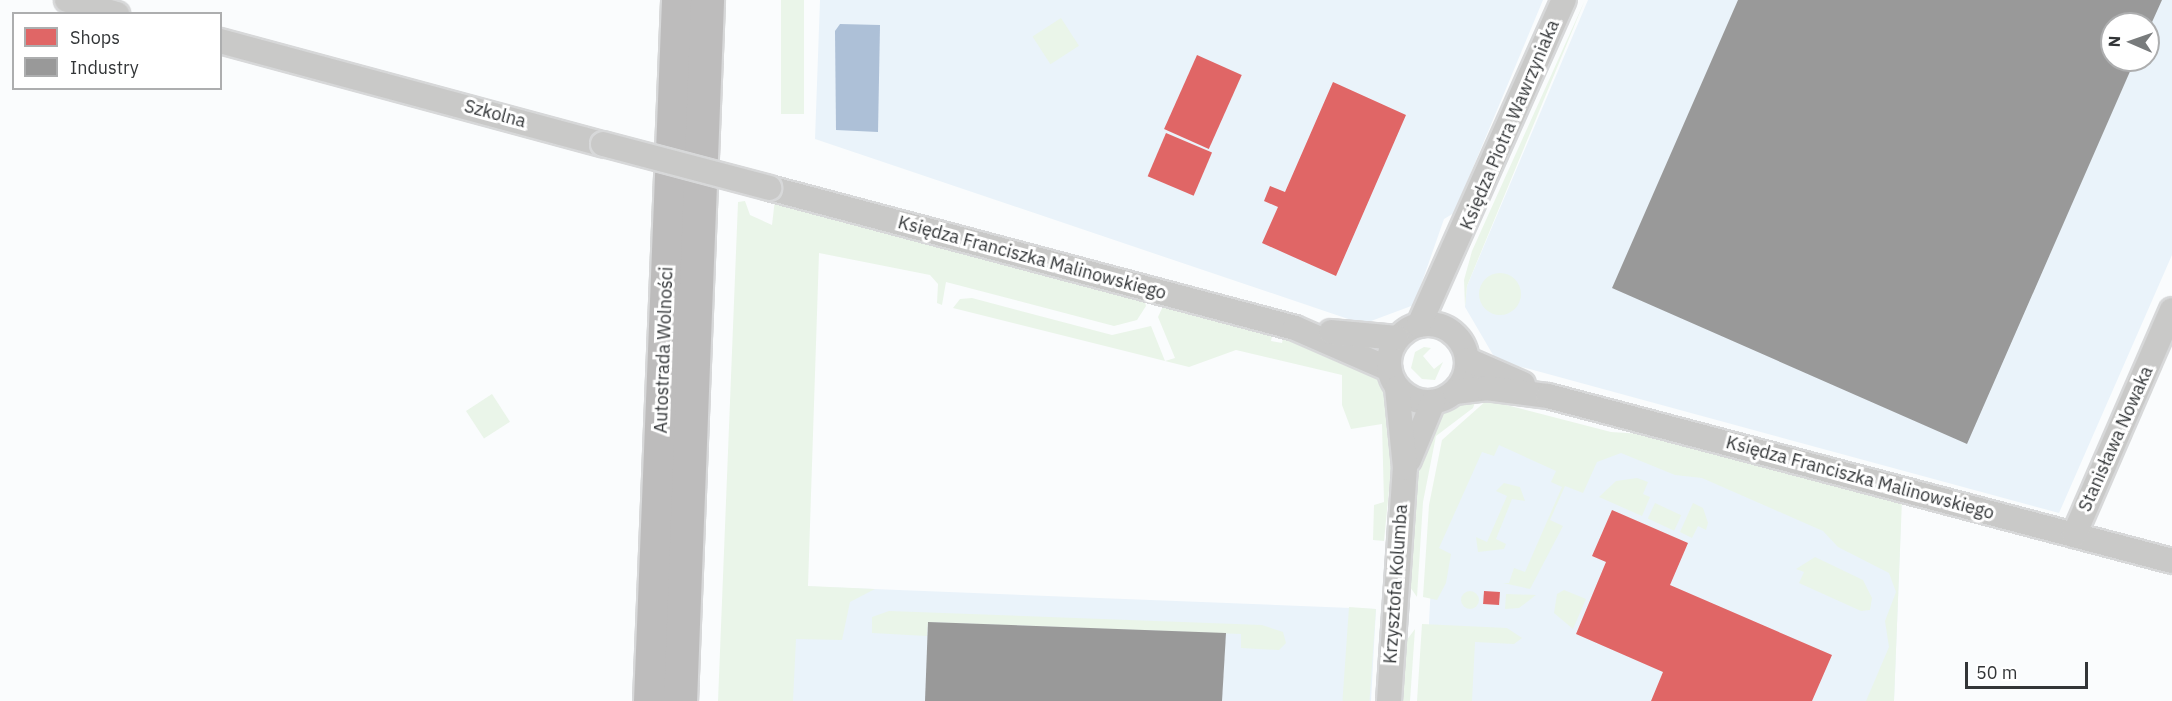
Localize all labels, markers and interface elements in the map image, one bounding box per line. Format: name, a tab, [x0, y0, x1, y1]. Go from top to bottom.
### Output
legend	[12, 12, 222, 90]
north arrow	[2100, 12, 2160, 72]
street label: Księdza Piotra Wawrzyniaka	[1456, 17, 1564, 233]
text: Shops	[70, 26, 120, 49]
text: N	[2104, 35, 2124, 48]
text: Industry	[70, 56, 139, 79]
street label: Szkolna	[462, 95, 528, 133]
street label: Księdza Franciszka Malinowskiego	[896, 212, 1168, 304]
street label: Autostrada Wolności	[650, 266, 678, 434]
street label: Stanisława Nowaka	[2074, 363, 2158, 515]
street label: Księdza Franciszka Malinowskiego	[1724, 432, 1996, 524]
street label: Krzysztofa Kolumba	[1380, 504, 1412, 664]
scale bar	[1968, 650, 2091, 688]
text: 50 m	[1976, 661, 2018, 684]

